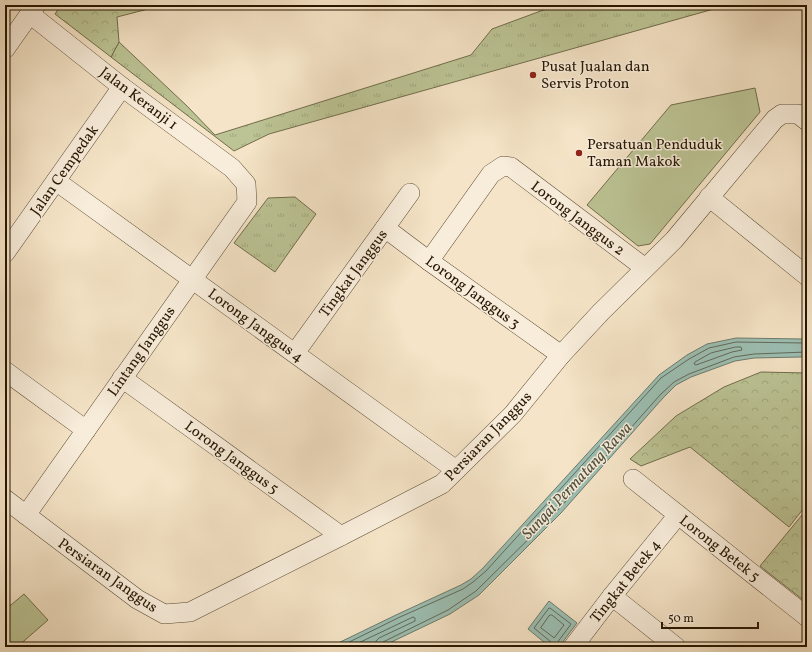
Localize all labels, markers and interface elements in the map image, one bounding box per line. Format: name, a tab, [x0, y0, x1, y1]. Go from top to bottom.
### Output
place label: Pusat Jualan dan Servis Proton	[541, 57, 650, 95]
street label: Jalan Keranji 1	[95, 63, 182, 136]
marker: Pusat Jualan dan Servis Proton	[528, 70, 538, 80]
street label: Jalan Cempedak	[26, 121, 104, 220]
place label: Persatuan Penduduk Taman Makok	[587, 135, 722, 173]
marker: Persatuan Penduduk Taman Makok	[574, 148, 584, 158]
street label: Lorong Janggus 2	[526, 177, 629, 262]
street label: Tingkat Janggus	[315, 225, 393, 322]
street label: Lorong Janggus 3	[420, 252, 524, 335]
street label: Lorong Janggus 4	[203, 284, 307, 368]
street label: Lintang Janggus	[103, 303, 181, 401]
street label: Persiaran Janggus	[441, 387, 537, 487]
street label: Lorong Janggus 5	[180, 417, 283, 500]
water label: Sungai Permatang Rawa	[517, 418, 638, 545]
street label: Lorong Betek 5	[674, 511, 764, 587]
street label: Persiaran Janggus	[53, 534, 161, 619]
street label: Tingkat Betek 4	[586, 536, 666, 628]
scale bar	[662, 604, 758, 630]
text: 50 m	[668, 611, 694, 627]

